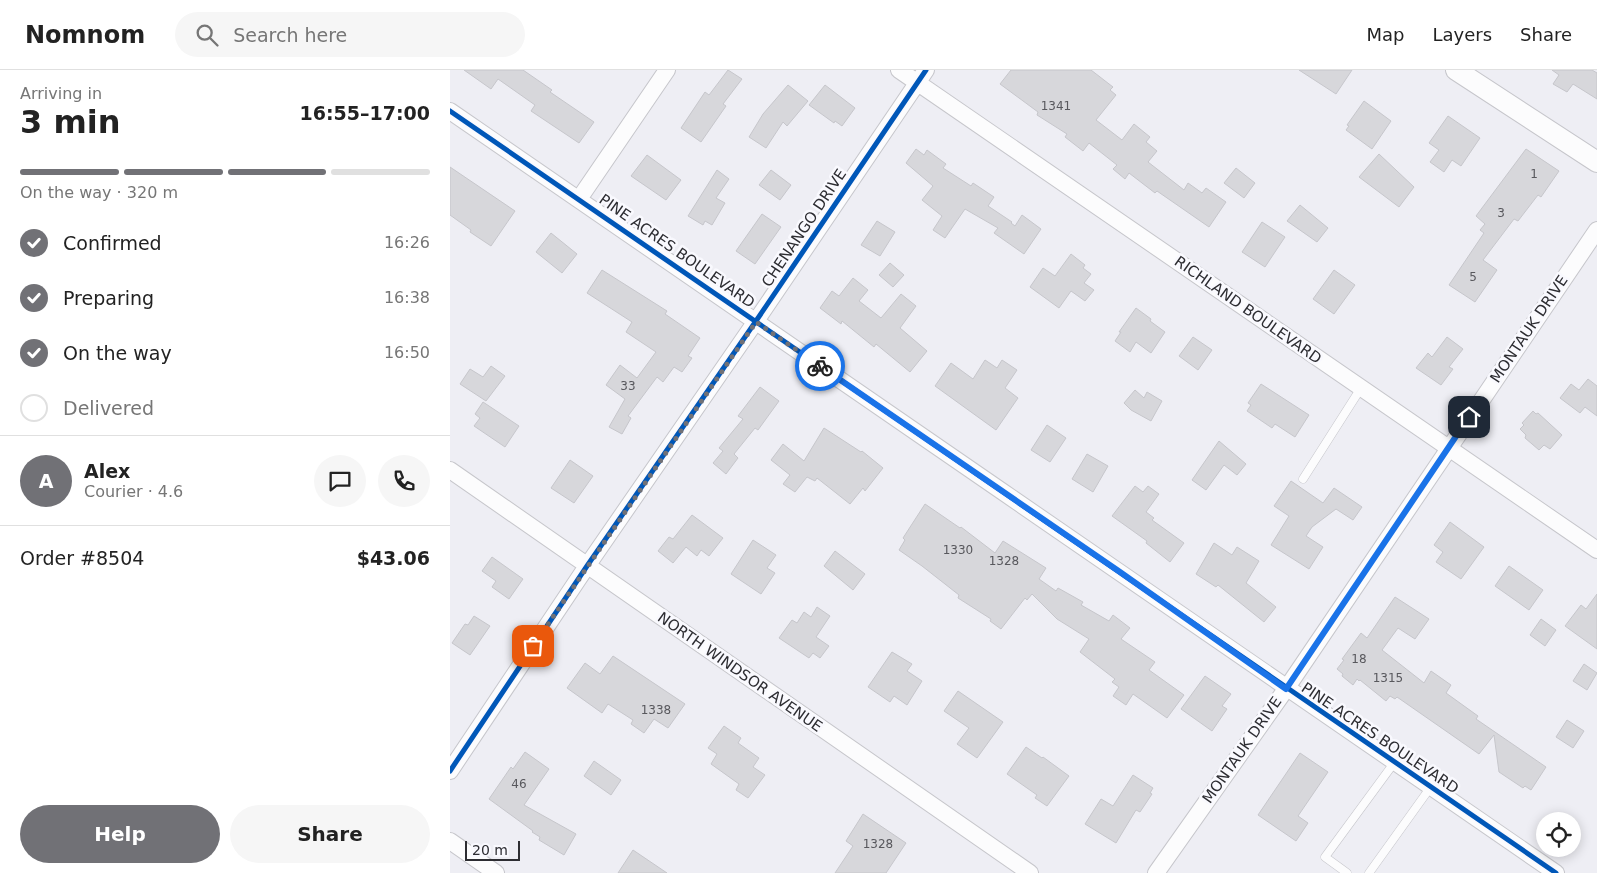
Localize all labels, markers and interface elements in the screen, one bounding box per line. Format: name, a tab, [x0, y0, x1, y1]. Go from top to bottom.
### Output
search box	[175, 12, 525, 57]
text: Nomnom	[25, 21, 145, 49]
icon: search	[193, 21, 221, 49]
text: Search here	[233, 24, 347, 46]
text: Map	[1366, 24, 1404, 45]
text: Layers	[1432, 24, 1492, 45]
text: Share	[1520, 24, 1572, 45]
text: Arriving in	[20, 84, 102, 103]
house number: 1341	[1041, 99, 1071, 113]
text: 16:55–17:00	[300, 102, 430, 124]
text: 3 min	[20, 103, 121, 141]
street label: CHENANGO DRIVE	[758, 166, 850, 290]
house number: 1	[1530, 167, 1538, 181]
text: On the way · 320 m	[20, 183, 178, 202]
street label: PINE ACRES BOULEVARD	[596, 190, 758, 312]
house number: 3	[1497, 206, 1505, 220]
icon: check	[20, 229, 48, 257]
text: Confirmed	[63, 232, 162, 254]
text: 16:26	[384, 233, 430, 252]
street label: RICHLAND BOULEVARD	[1171, 252, 1325, 368]
house number: 5	[1469, 270, 1477, 284]
street label: MONTAUK DRIVE	[1486, 272, 1572, 386]
icon: check	[20, 284, 48, 312]
text: Preparing	[63, 287, 154, 309]
text: 16:38	[384, 288, 430, 307]
icon: check	[20, 339, 48, 367]
courier	[795, 341, 845, 391]
text: On the way	[63, 342, 172, 364]
text: 16:50	[384, 343, 430, 362]
icon: bike	[806, 352, 834, 380]
house number: 33	[620, 379, 636, 393]
pin	[1448, 396, 1490, 438]
text: Delivered	[63, 397, 154, 419]
icon: home	[1455, 403, 1483, 431]
button: chat	[314, 455, 366, 507]
button: phone	[378, 455, 430, 507]
text: Alex	[84, 460, 130, 482]
text: A	[39, 470, 53, 492]
text: Courier · 4.6	[84, 482, 183, 501]
house number: 1330	[943, 543, 973, 557]
text: Order #8504	[20, 547, 144, 569]
text: $43.06	[357, 547, 430, 569]
house number: 1328	[989, 554, 1019, 568]
street label: NORTH WINDSOR AVENUE	[654, 608, 826, 736]
pin	[512, 625, 554, 667]
icon: bag	[519, 632, 547, 660]
house number: 18	[1351, 652, 1367, 666]
house number: 1315	[1373, 671, 1403, 685]
street label: PINE ACRES BOULEVARD	[1298, 679, 1462, 797]
street label: MONTAUK DRIVE	[1199, 693, 1285, 807]
house number: 1338	[641, 703, 671, 717]
house number: 46	[511, 777, 527, 791]
button: Help	[20, 805, 220, 863]
button: Share	[230, 805, 430, 863]
map controls	[1536, 812, 1581, 857]
button: locate	[1536, 812, 1581, 857]
house number: 1328	[863, 837, 893, 851]
scale bar	[465, 838, 520, 861]
text: 20 m	[472, 842, 508, 858]

